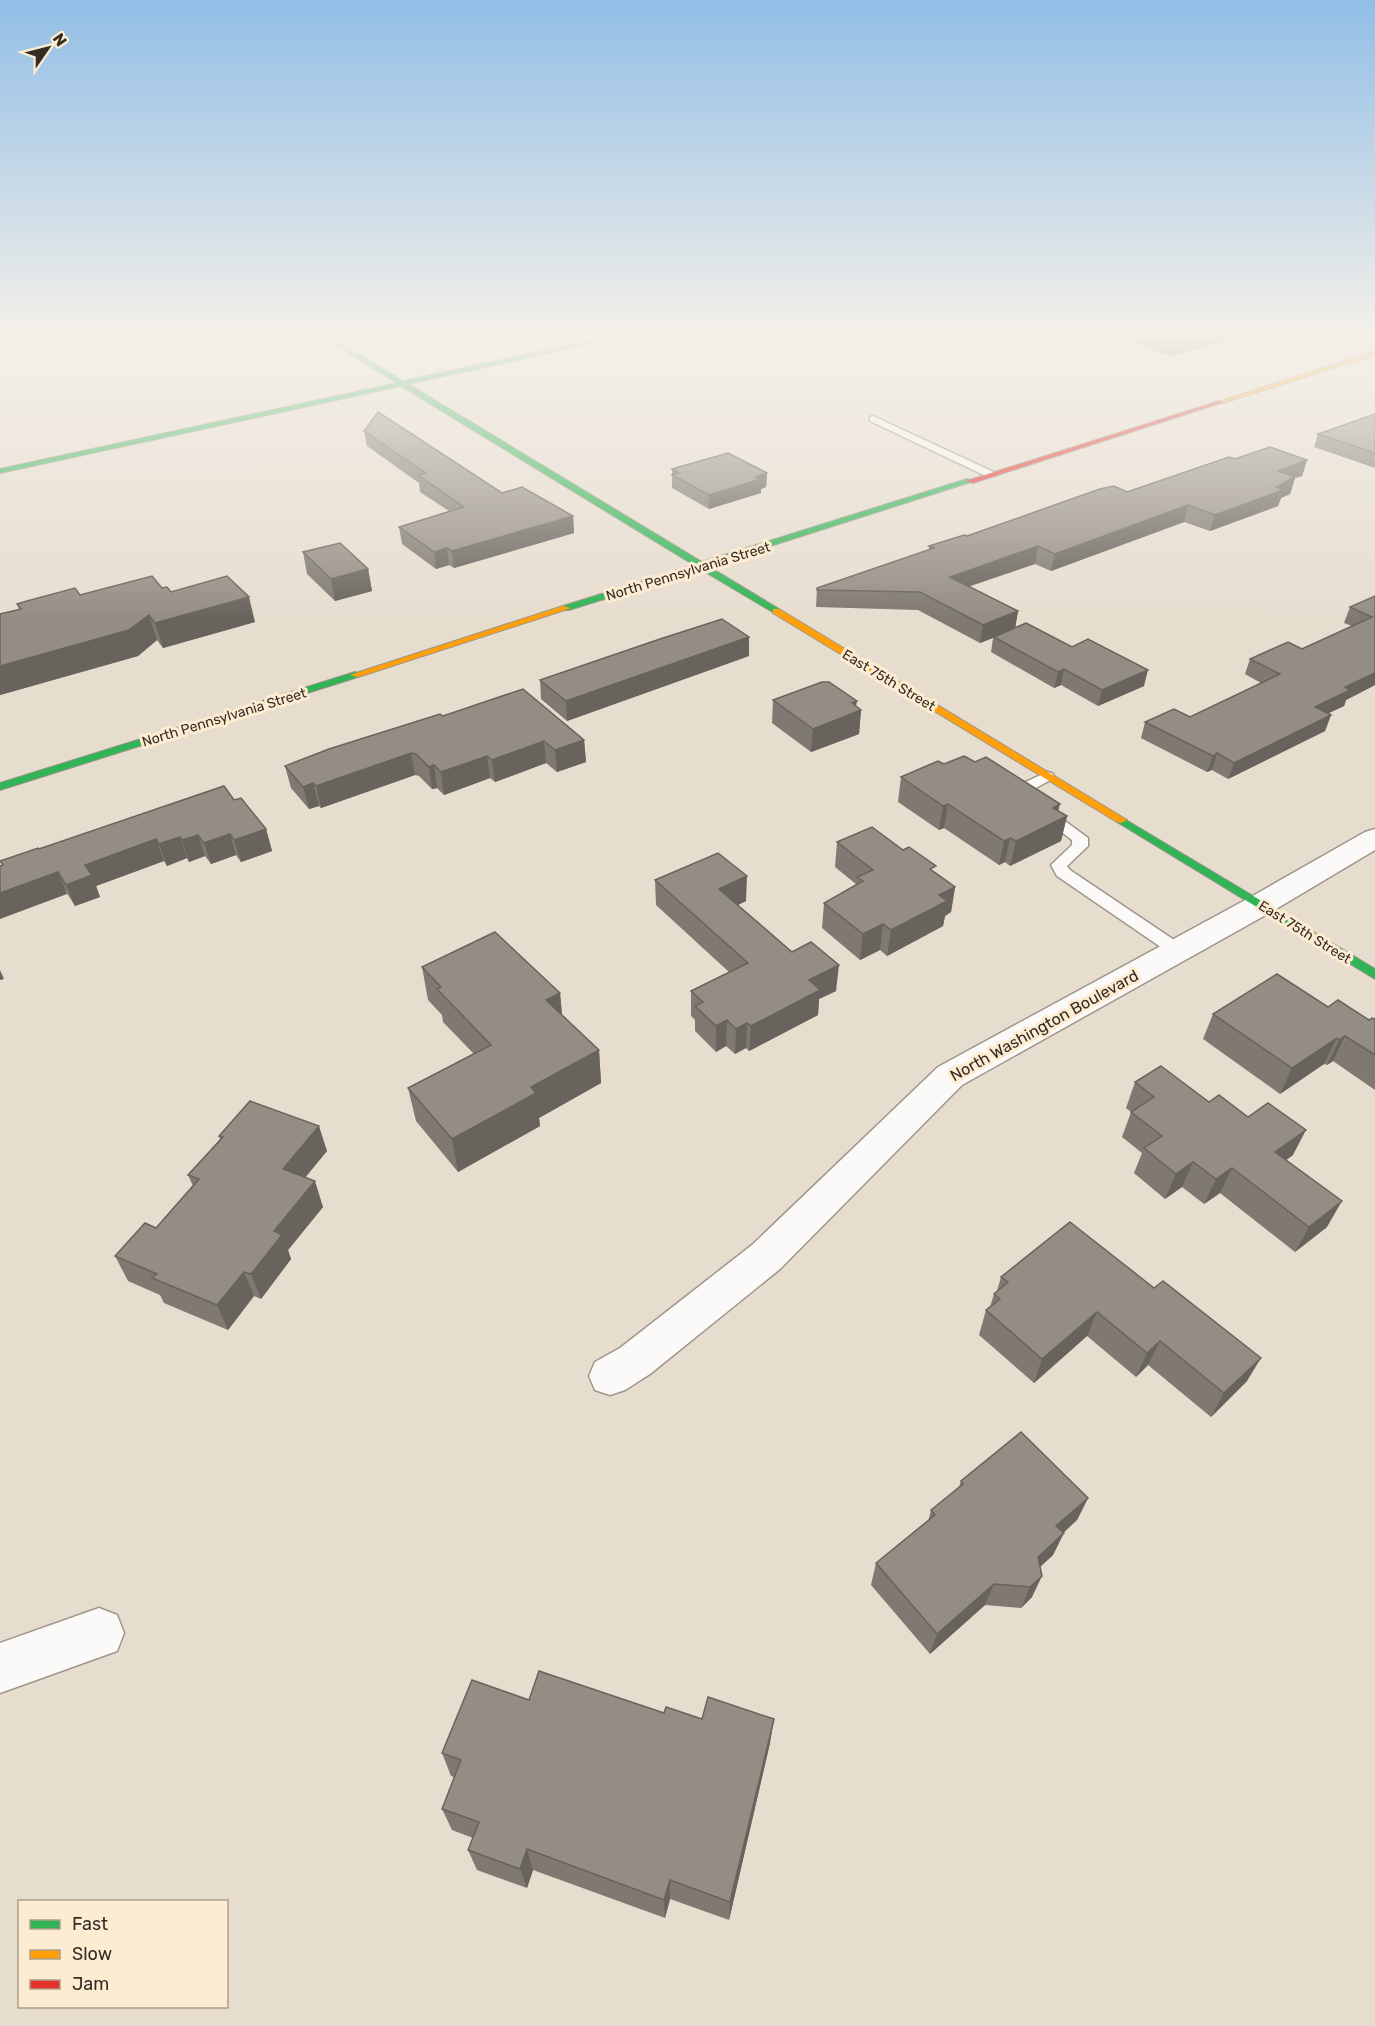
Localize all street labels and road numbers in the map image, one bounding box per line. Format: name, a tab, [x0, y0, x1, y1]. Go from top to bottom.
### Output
street label: North Pennsylvania Street	[604, 538, 773, 605]
street label: East 75th Street	[839, 646, 939, 715]
street label: North Pennsylvania Street	[140, 684, 309, 751]
street label: East 75th Street	[1255, 897, 1354, 968]
street label: North Washington Boulevard	[947, 966, 1142, 1085]

